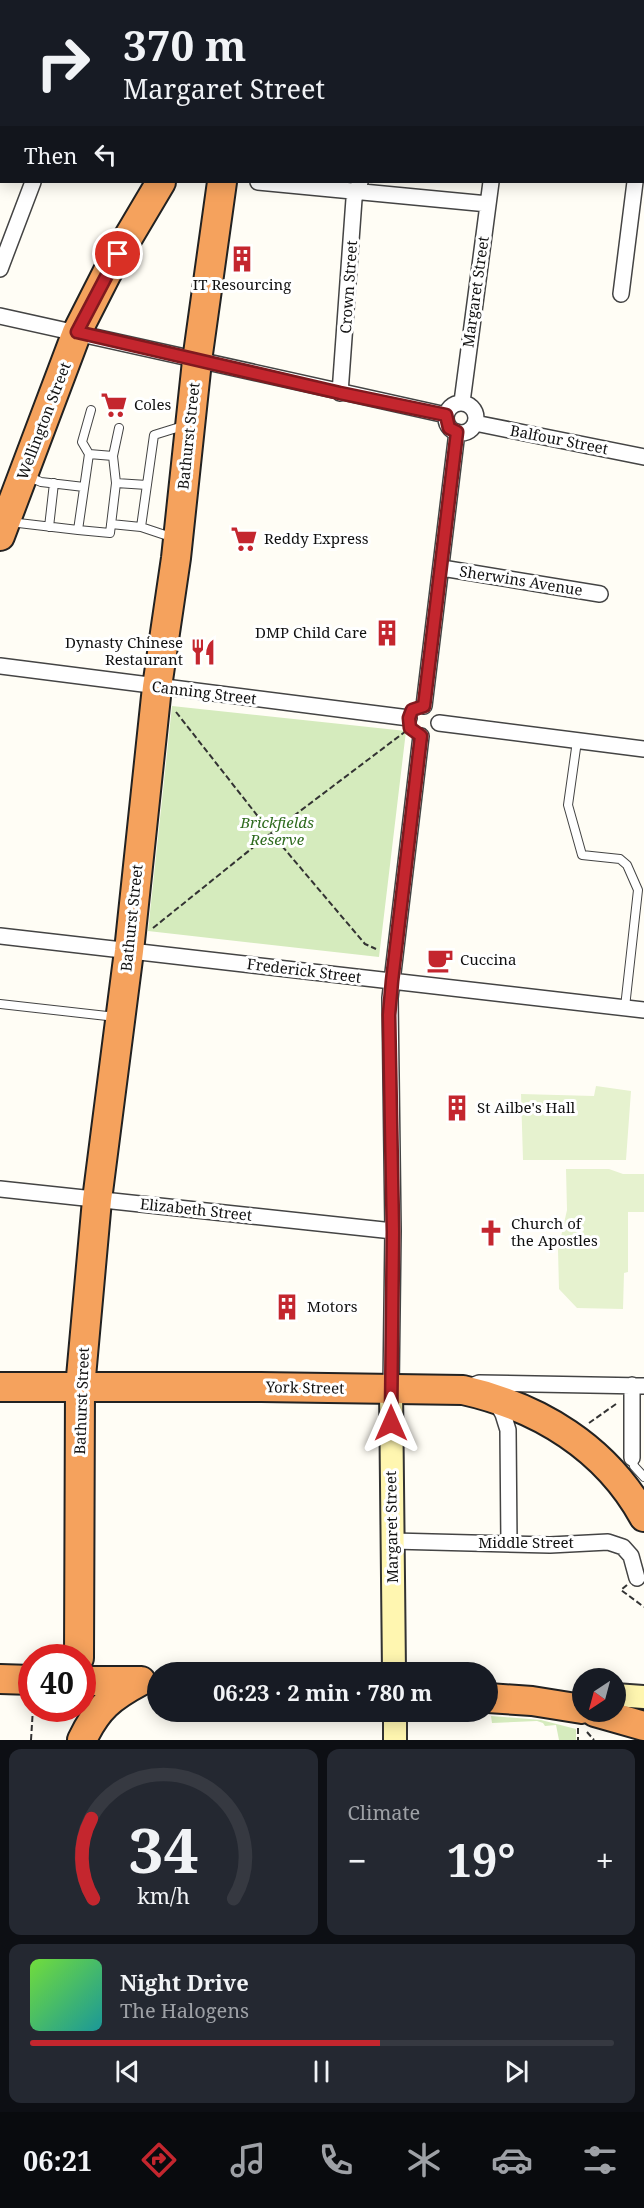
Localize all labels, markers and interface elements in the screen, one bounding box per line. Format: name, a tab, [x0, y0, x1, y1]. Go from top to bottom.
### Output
text: 370 m	[123, 16, 247, 73]
icon: right	[24, 24, 102, 102]
text: Margaret Street	[123, 70, 325, 107]
icon: left	[89, 138, 122, 171]
text: Then	[24, 140, 77, 170]
pin	[92, 228, 143, 279]
street label: Margaret Street	[457, 235, 493, 349]
icon: arrive	[101, 237, 134, 270]
street label: Crown Street	[335, 240, 361, 334]
building icon: IT Resourcing	[227, 244, 257, 274]
place label: IT Resourcing	[193, 274, 291, 294]
street label: Wellington Street	[12, 359, 75, 482]
street label: Bathurst Street	[172, 381, 204, 490]
supermarket icon: Coles	[99, 390, 129, 420]
place label: Coles	[134, 394, 172, 414]
street label: Balfour Street	[508, 420, 610, 458]
supermarket icon: Reddy Express	[229, 524, 259, 554]
place label: Reddy Express	[264, 528, 369, 548]
street label: Sherwins Avenue	[458, 560, 584, 600]
building icon: DMP Child Care	[372, 618, 402, 648]
place label: DMP Child Care	[255, 622, 367, 642]
place label: Dynasty Chinese Restaurant	[65, 632, 183, 669]
restaurant icon: Dynasty Chinese Restaurant	[188, 637, 218, 667]
street label: Canning Street	[151, 676, 258, 708]
park label: Brickfields Reserve	[239, 812, 314, 849]
street label: Bathurst Street	[115, 863, 147, 972]
cafe icon: Cuccina	[425, 945, 455, 975]
place label: Cuccina	[460, 949, 516, 969]
street label: Frederick Street	[246, 953, 362, 987]
building icon: St Ailbe's Hall	[442, 1093, 472, 1123]
place label: St Ailbe's Hall	[477, 1097, 576, 1117]
street label: Elizabeth Street	[139, 1193, 253, 1225]
place label: Church of the Apostles	[511, 1213, 598, 1250]
church icon: Church of the Apostles	[476, 1218, 506, 1248]
building icon: Motors	[272, 1292, 302, 1322]
place label: Motors	[307, 1296, 358, 1316]
street label: Bathurst Street	[69, 1347, 93, 1455]
street label: York Street	[265, 1376, 344, 1398]
position arrow	[359, 1391, 423, 1455]
street label: Margaret Street	[380, 1471, 402, 1583]
street label: Middle Street	[478, 1532, 574, 1552]
speed limit sign: 40	[18, 1644, 96, 1722]
north arrow	[572, 1668, 626, 1722]
map controls	[572, 1668, 626, 1722]
text: 06:23 · 2 min · 780 m	[213, 1677, 432, 1707]
text: Climate	[348, 1799, 420, 1826]
text: 34	[128, 1806, 199, 1891]
text: 19°	[447, 1829, 516, 1890]
text: −	[348, 1838, 367, 1883]
text: +	[596, 1838, 614, 1883]
text: km/h	[137, 1881, 190, 1910]
text: Night Drive	[120, 1967, 249, 1997]
text: The Halogens	[120, 1997, 249, 2024]
icon: previous	[111, 2055, 144, 2088]
icon: pause	[305, 2055, 338, 2088]
icon: next	[500, 2055, 533, 2088]
icon: directions	[138, 2139, 180, 2181]
icon: music	[227, 2139, 269, 2181]
icon: phone	[315, 2139, 357, 2181]
icon: climate	[403, 2139, 445, 2181]
icon: car	[491, 2139, 533, 2181]
icon: filters	[579, 2139, 621, 2181]
text: 06:21	[23, 2142, 92, 2179]

